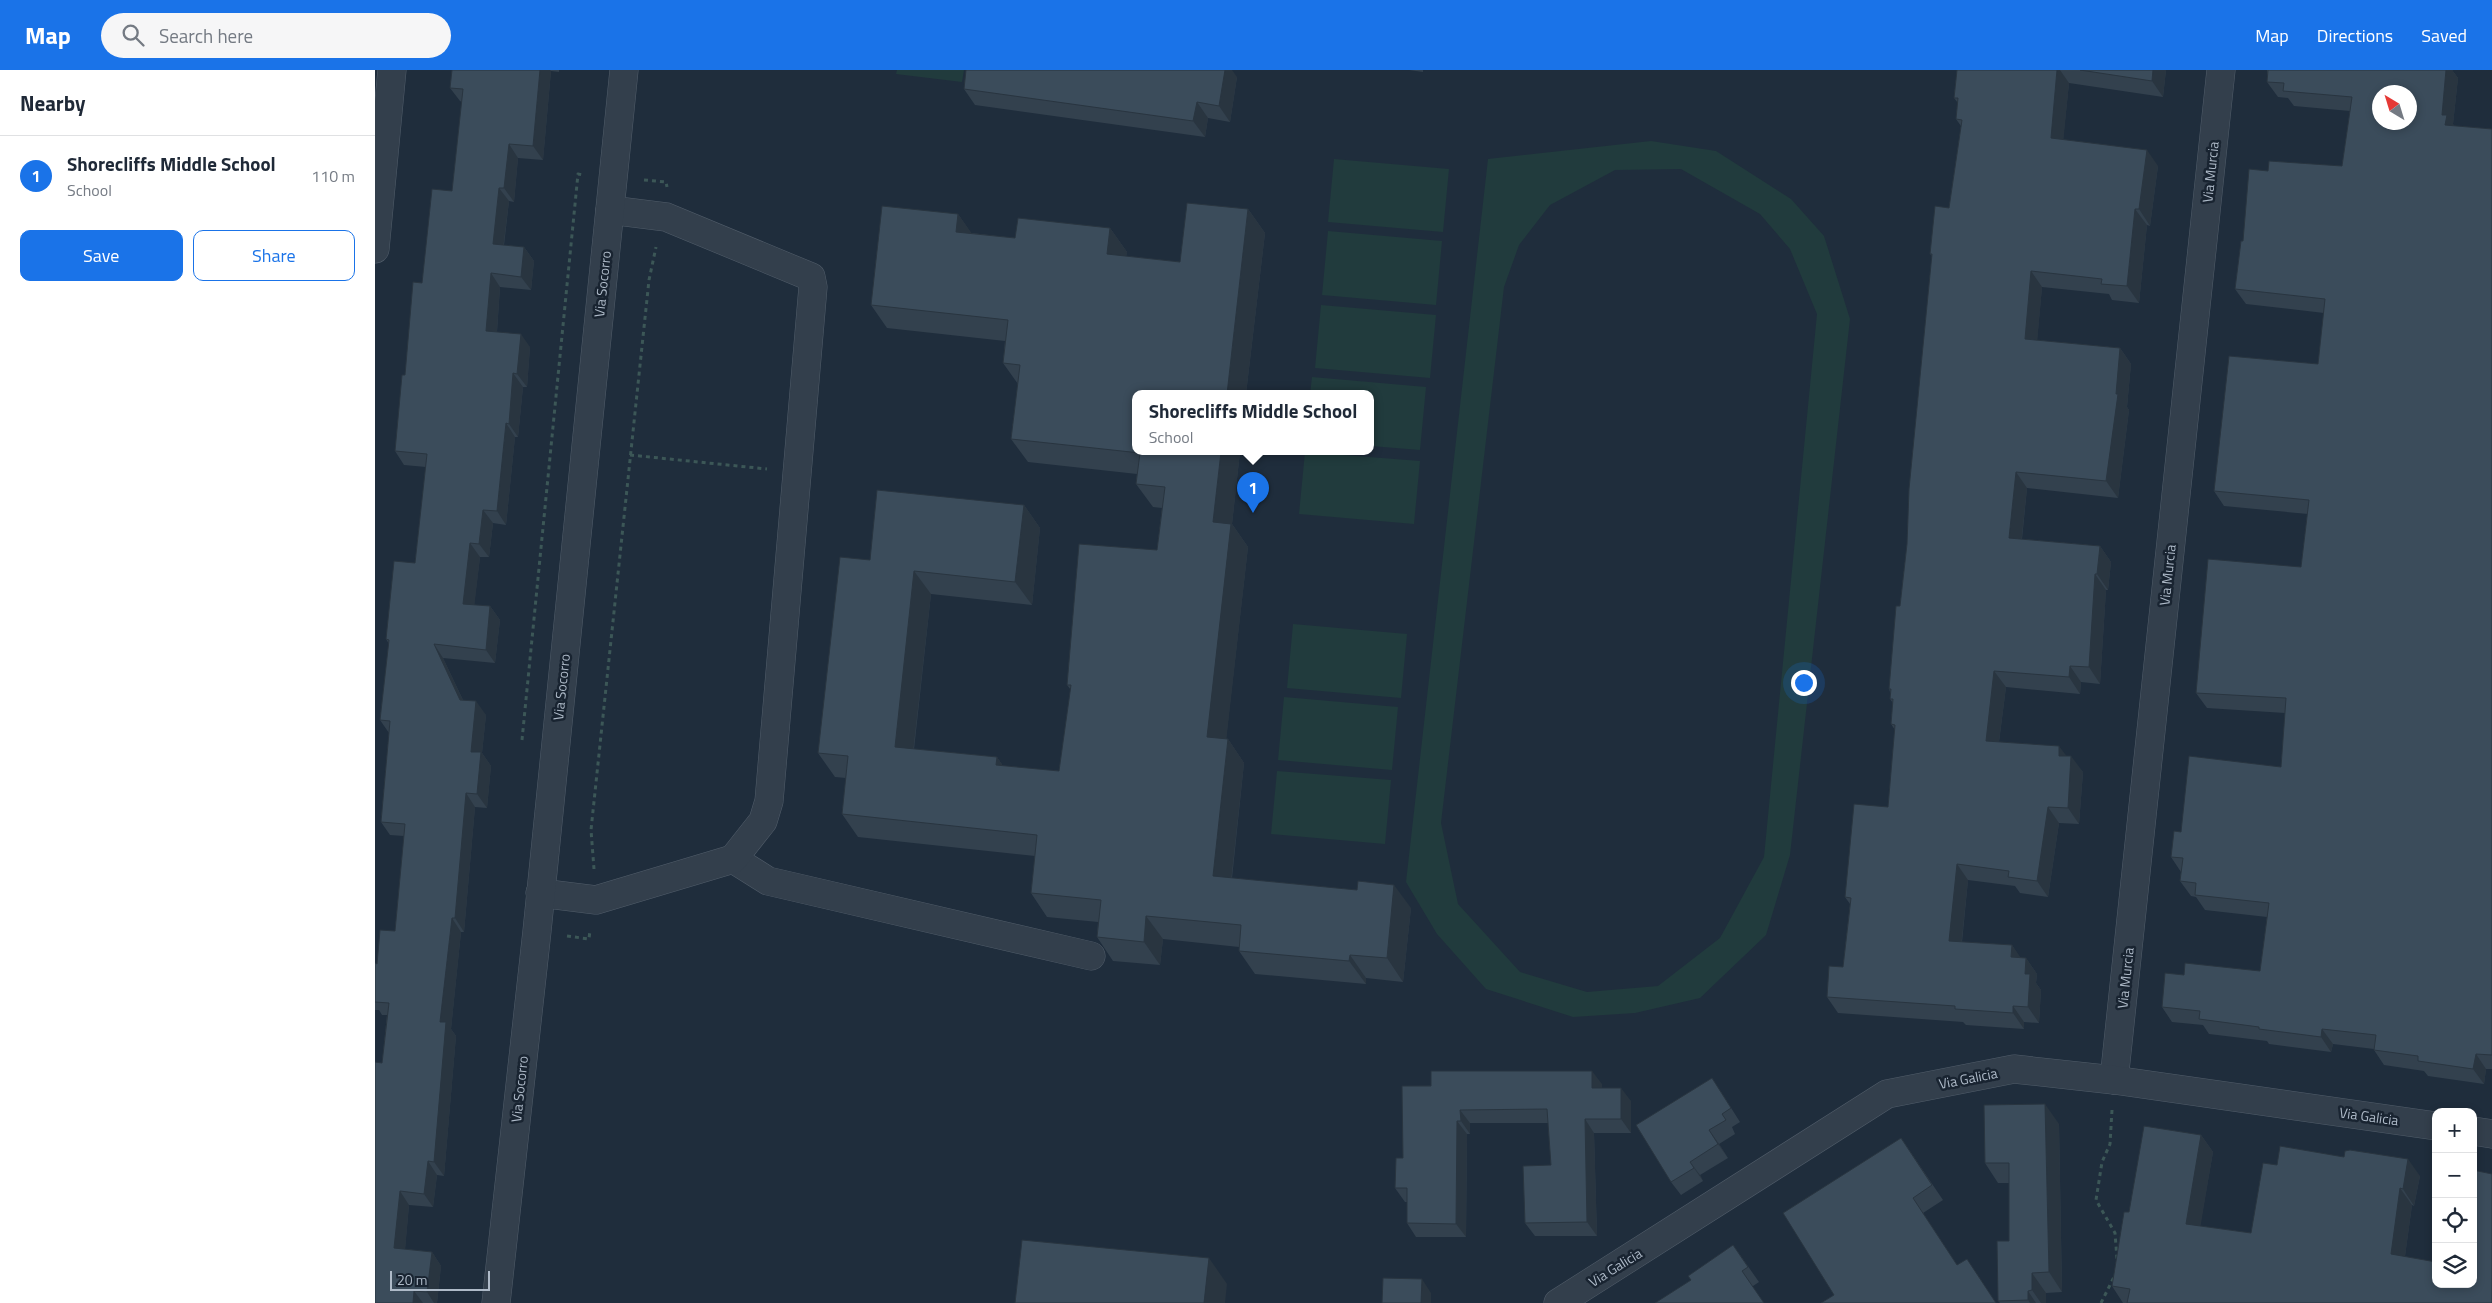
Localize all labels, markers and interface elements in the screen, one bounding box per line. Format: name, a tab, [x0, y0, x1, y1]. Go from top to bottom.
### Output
search box	[101, 13, 451, 58]
text: Map	[25, 17, 71, 53]
icon: search	[119, 21, 147, 49]
text: Search here	[159, 21, 253, 50]
text: Map	[2255, 22, 2289, 49]
text: Directions	[2317, 22, 2393, 49]
text: Saved	[2421, 22, 2467, 49]
north arrow	[2372, 85, 2417, 130]
text: Nearby	[20, 87, 85, 119]
street label: Via Murcia	[2196, 140, 2224, 204]
text: Shorecliffs Middle School	[67, 149, 276, 178]
text: 1	[32, 164, 40, 188]
text: 110 m	[311, 164, 355, 188]
text: School	[67, 178, 112, 202]
button: Save	[20, 230, 183, 281]
button: Share	[193, 230, 355, 281]
street label: Via Socorro	[588, 250, 616, 318]
popup	[1132, 390, 1374, 455]
text: Shorecliffs Middle School	[1149, 396, 1357, 425]
text: School	[1149, 425, 1194, 449]
pin: 1	[1237, 472, 1269, 513]
street label: Via Murcia	[2153, 543, 2181, 607]
street label: Via Socorro	[547, 653, 575, 721]
your location	[1791, 670, 1817, 696]
street label: Via Murcia	[2111, 946, 2139, 1010]
street label: Via Socorro	[505, 1055, 533, 1123]
street label: Via Galicia	[1937, 1062, 1999, 1094]
street label: Via Galicia	[2338, 1101, 2400, 1131]
map controls	[2432, 1108, 2477, 1288]
button: +	[2432, 1108, 2477, 1153]
button: −	[2432, 1153, 2477, 1198]
button: locate	[2432, 1198, 2477, 1243]
street label: Via Galicia	[1584, 1242, 1646, 1292]
button: layers	[2432, 1243, 2477, 1288]
scale bar	[390, 1268, 490, 1291]
text: 20 m	[397, 1269, 427, 1290]

